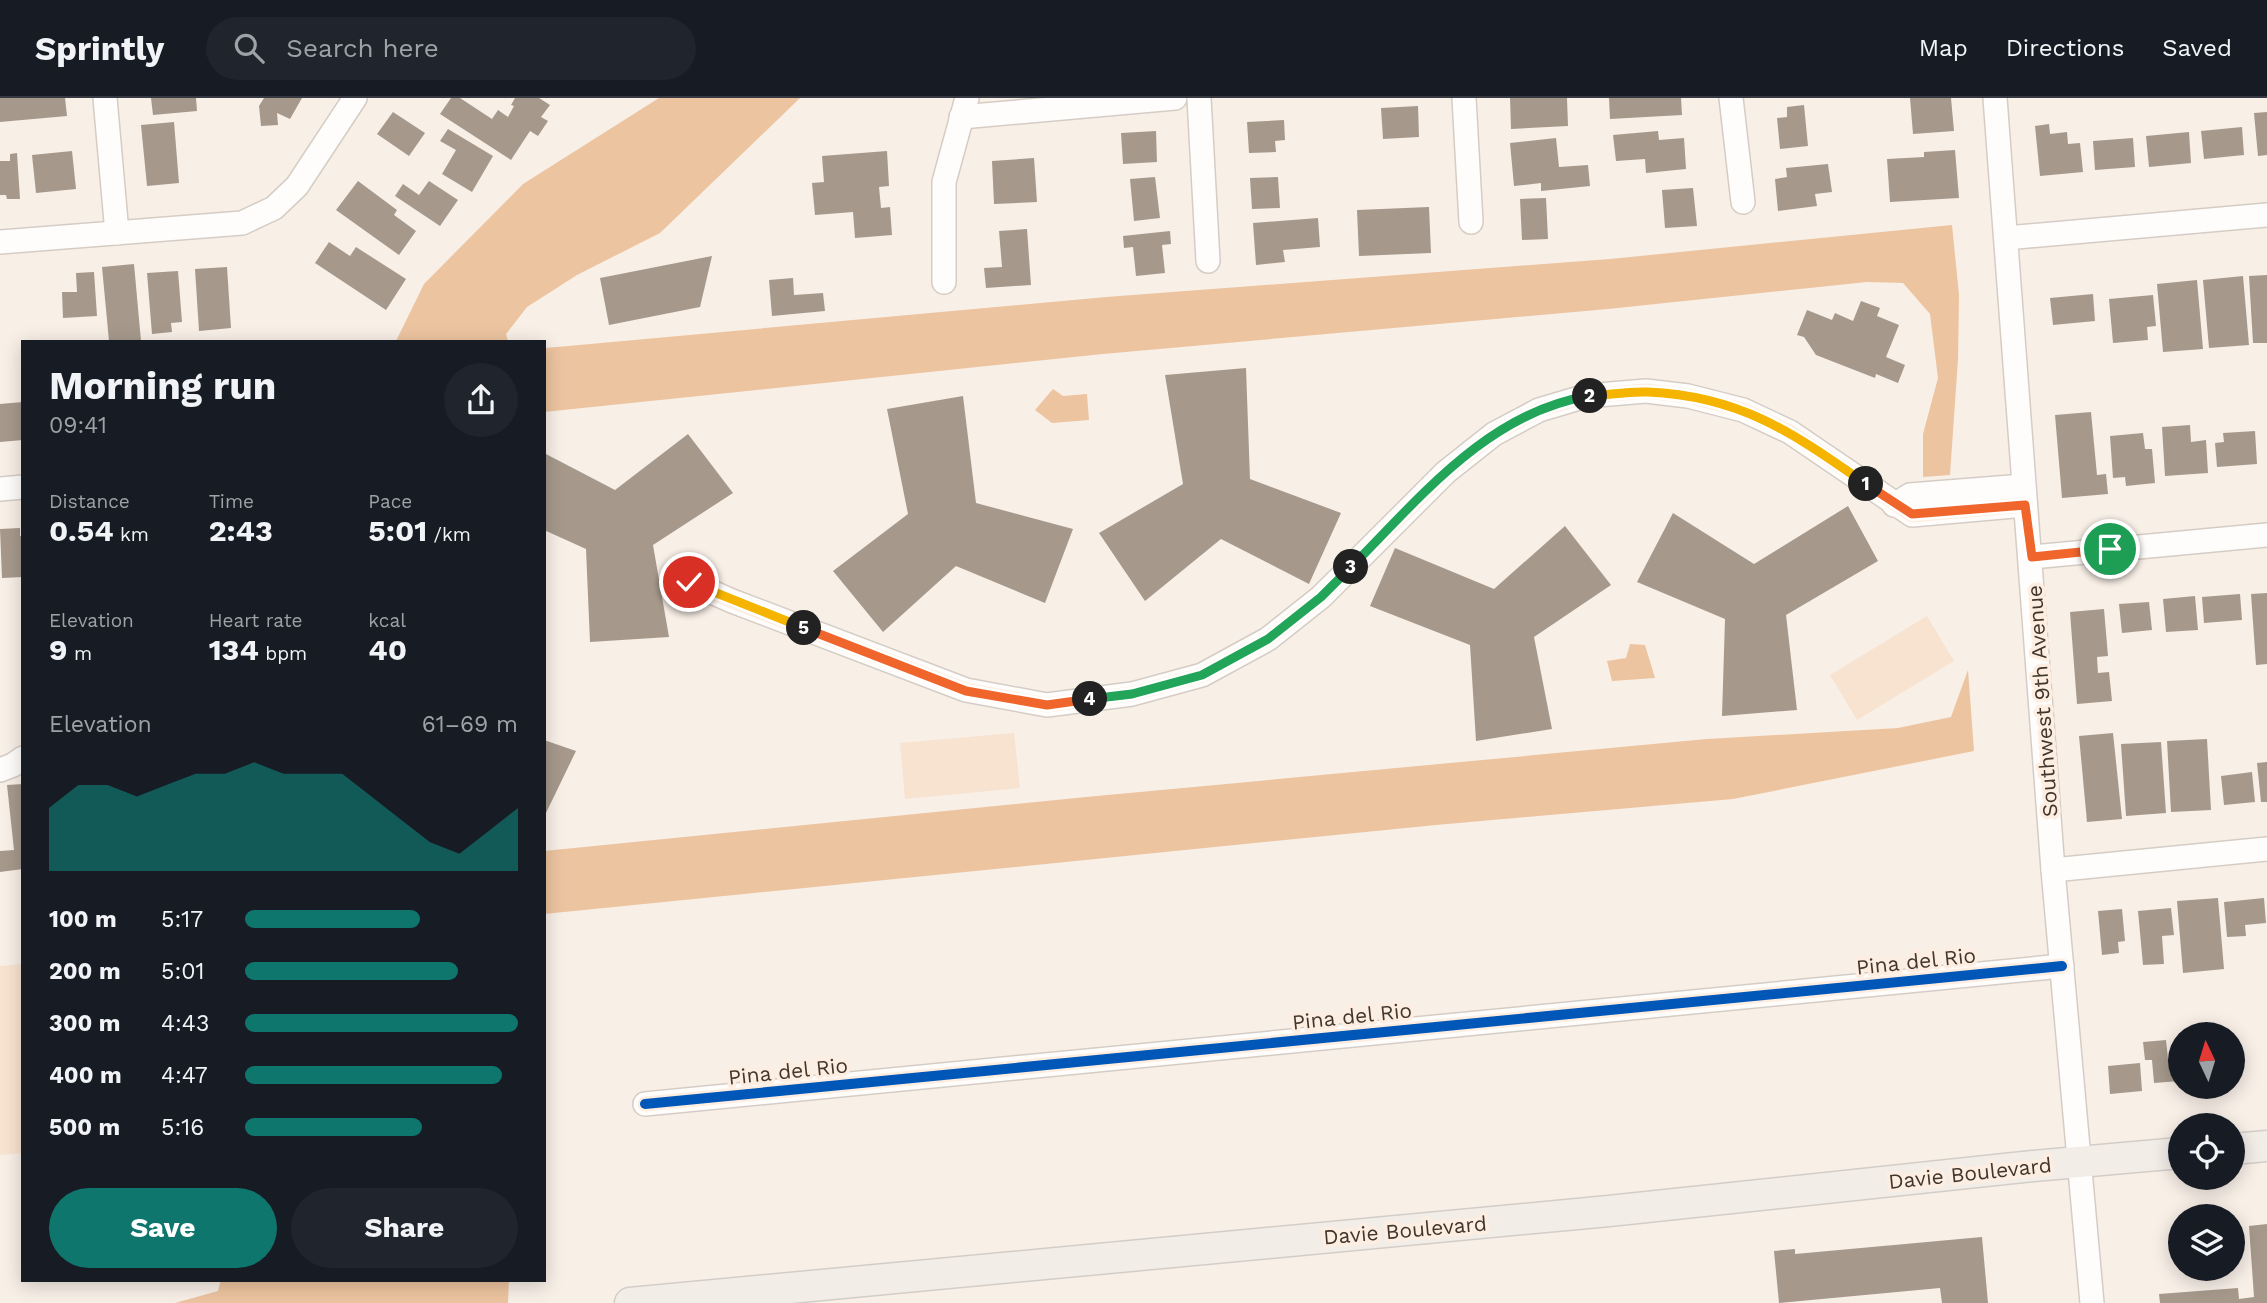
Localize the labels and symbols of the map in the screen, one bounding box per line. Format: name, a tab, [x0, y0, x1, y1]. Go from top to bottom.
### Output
pin: 2	[1572, 378, 1608, 414]
pin: 1	[1848, 466, 1884, 502]
pin	[2080, 519, 2140, 579]
pin: 3	[1334, 550, 1368, 584]
pin	[659, 552, 719, 612]
street label: Southwest 9th Avenue	[2021, 584, 2063, 818]
pin: 5	[786, 610, 822, 646]
pin: 4	[1072, 682, 1108, 716]
street label: Pina del Rio	[1855, 942, 1977, 980]
street label: Pina del Rio	[1291, 997, 1413, 1035]
north arrow	[2168, 1022, 2245, 1099]
street label: Pina del Rio	[727, 1052, 849, 1090]
street label: Davie Boulevard	[1887, 1152, 2053, 1194]
street label: Davie Boulevard	[1322, 1210, 1488, 1250]

